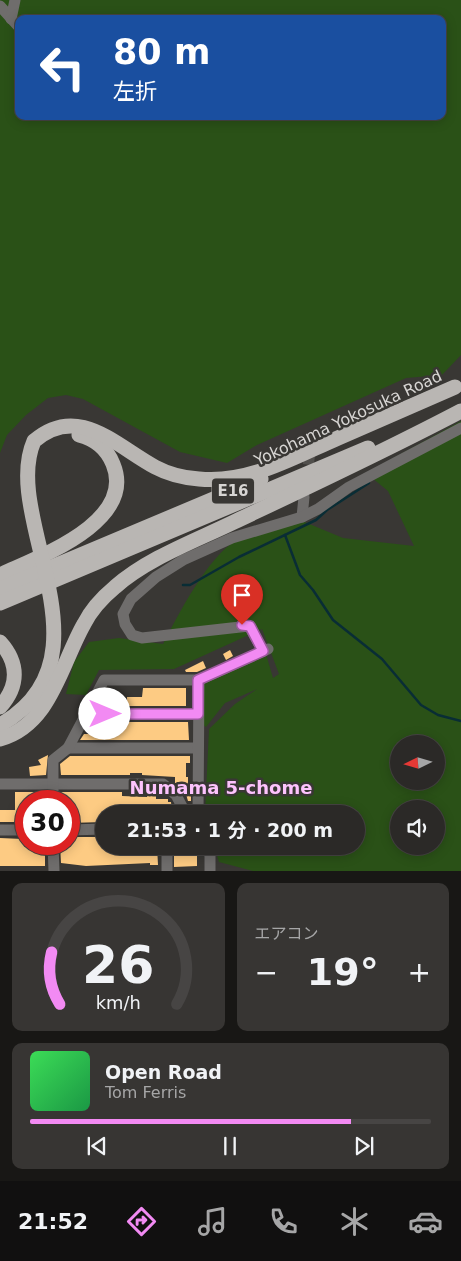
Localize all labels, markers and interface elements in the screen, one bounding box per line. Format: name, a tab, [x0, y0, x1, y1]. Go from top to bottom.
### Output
text: 80 m	[113, 32, 210, 72]
icon: left	[30, 35, 95, 100]
text: 左折	[113, 79, 157, 104]
street label: Yokohama Yokosuka Road	[250, 366, 445, 470]
road number: E16	[212, 478, 254, 504]
pin	[221, 574, 263, 625]
icon: arrive	[228, 581, 256, 609]
position arrow	[78, 687, 130, 739]
north arrow	[390, 735, 445, 790]
map controls	[390, 735, 445, 855]
district label: Numama 5-chome	[130, 777, 312, 798]
speed limit sign: 30	[15, 790, 80, 855]
button: sound	[390, 800, 445, 855]
text: 21:53 · 1 分 · 200 m	[127, 819, 333, 841]
text: エアコン	[255, 924, 319, 943]
text: 26	[82, 935, 154, 995]
text: 19°	[307, 950, 379, 994]
text: −	[255, 956, 278, 989]
text: +	[408, 956, 431, 989]
text: km/h	[96, 992, 141, 1013]
text: Open Road	[105, 1061, 222, 1083]
text: Tom Ferris	[105, 1083, 186, 1102]
icon: previous	[83, 1132, 111, 1160]
icon: pause	[216, 1132, 244, 1160]
icon: next	[350, 1132, 378, 1160]
icon: directions	[124, 1204, 159, 1239]
icon: music	[195, 1204, 230, 1239]
icon: phone	[266, 1204, 301, 1239]
icon: climate	[337, 1204, 372, 1239]
icon: car	[408, 1204, 443, 1239]
text: 21:52	[18, 1209, 88, 1234]

